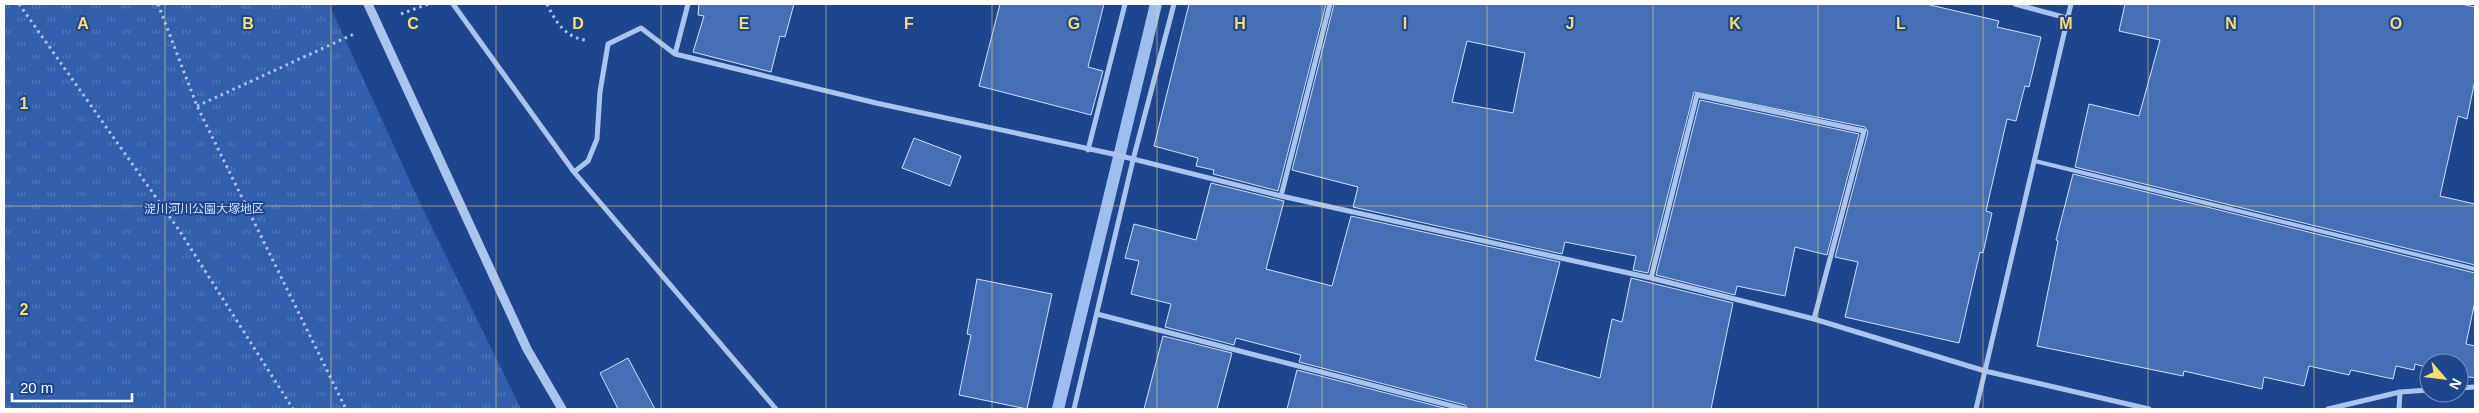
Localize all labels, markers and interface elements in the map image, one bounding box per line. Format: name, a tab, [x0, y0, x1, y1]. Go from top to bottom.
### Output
text: A	[77, 15, 89, 32]
text: B	[242, 15, 254, 32]
text: C	[407, 15, 419, 32]
text: D	[572, 15, 584, 32]
text: E	[739, 15, 750, 32]
text: F	[904, 15, 914, 32]
text: G	[1068, 15, 1080, 32]
text: H	[1234, 15, 1246, 32]
text: I	[1403, 15, 1407, 32]
text: J	[1566, 15, 1574, 32]
text: K	[1729, 15, 1741, 32]
text: L	[1896, 15, 1906, 32]
text: M	[2059, 15, 2073, 32]
text: N	[2225, 15, 2237, 32]
text: O	[2390, 15, 2402, 32]
text: 1	[20, 95, 29, 112]
park label: 淀川河川公園大塚地区	[144, 202, 264, 216]
text: 2	[20, 301, 29, 318]
north arrow	[2419, 353, 2469, 403]
scale bar	[12, 370, 132, 402]
text: N	[2446, 376, 2465, 392]
text: 20 m	[20, 379, 53, 396]

